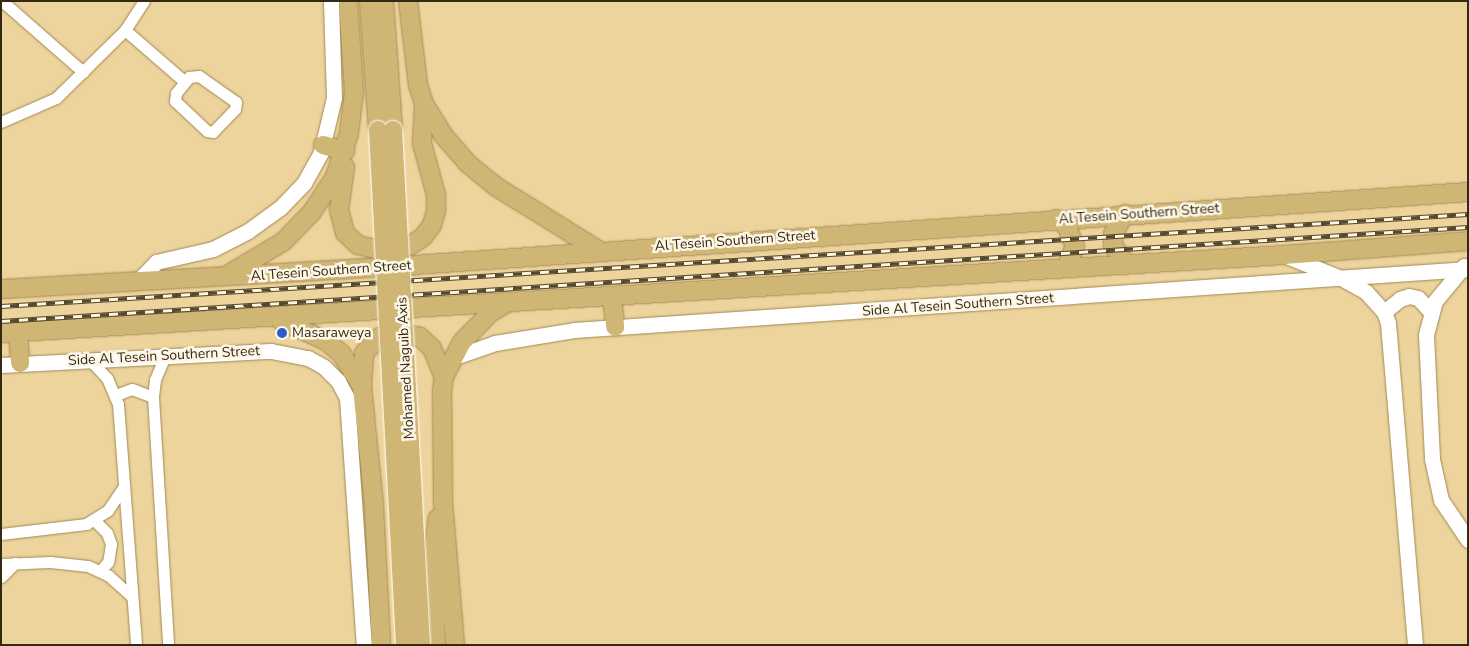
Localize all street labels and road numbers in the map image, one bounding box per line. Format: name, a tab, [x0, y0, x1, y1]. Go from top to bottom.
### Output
street label: Al Tesein Southern Street	[1058, 200, 1220, 228]
street label: Al Tesein Southern Street	[654, 227, 816, 255]
street label: Al Tesein Southern Street	[250, 257, 412, 285]
street label: Side Al Tesein Southern Street	[862, 290, 1054, 320]
street label: Mohamed Naguib Axis	[394, 296, 418, 440]
street label: Side Al Tesein Southern Street	[68, 343, 260, 369]

